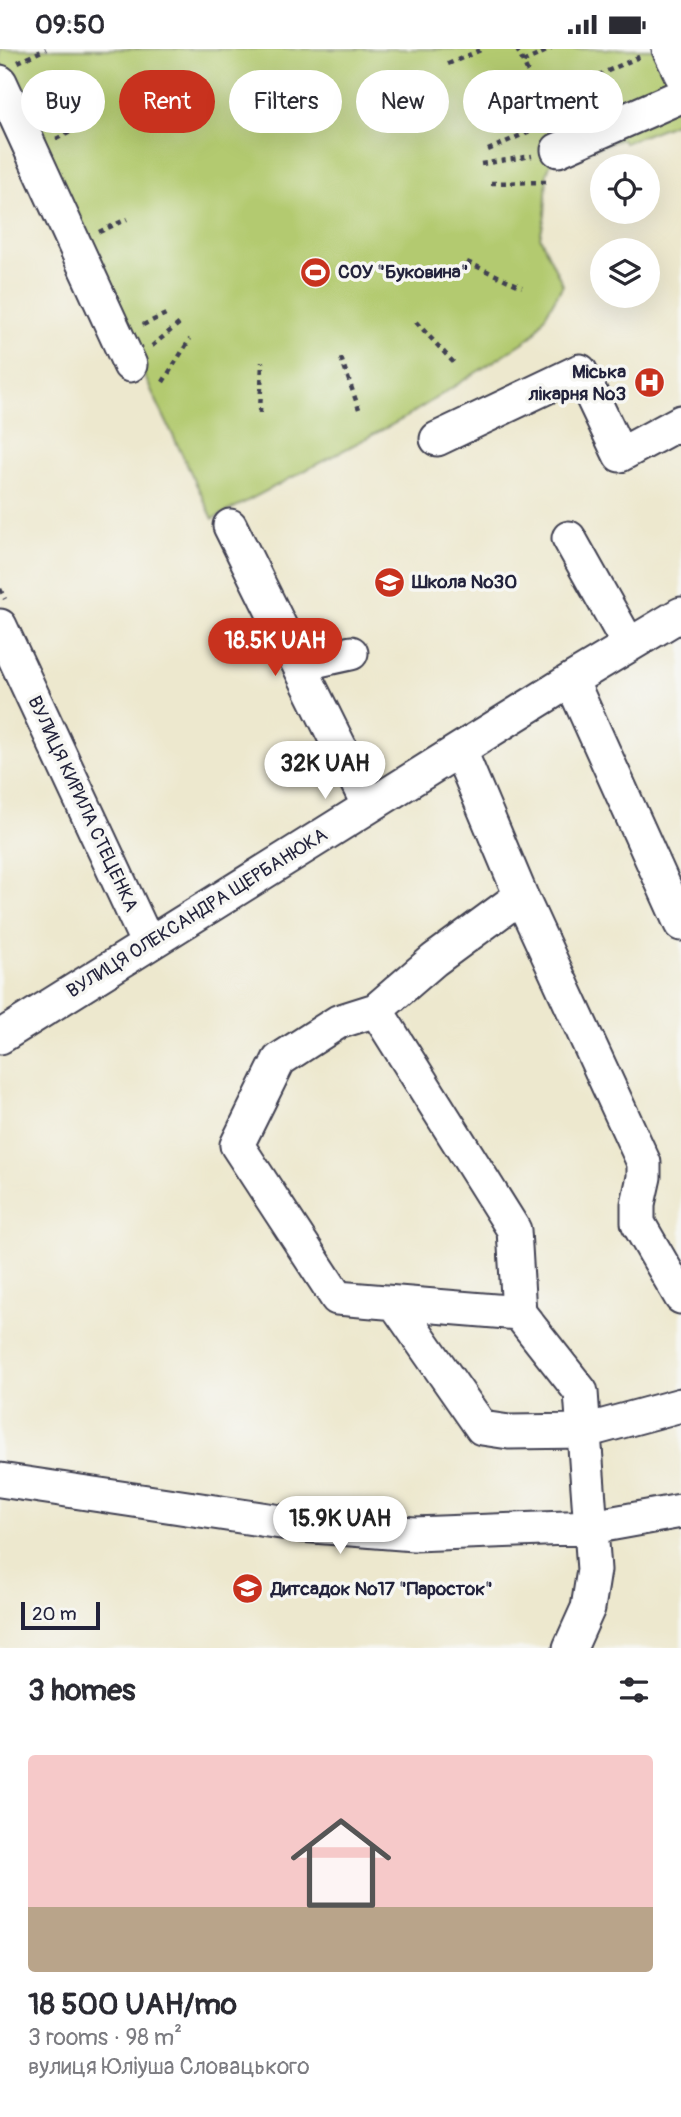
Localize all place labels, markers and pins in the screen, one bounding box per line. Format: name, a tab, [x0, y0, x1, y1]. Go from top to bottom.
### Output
sports icon: СОУ "Буковина"	[298, 255, 332, 289]
place label: СОУ "Буковина"	[338, 260, 468, 284]
place label: Міська лікарня №3	[528, 360, 626, 406]
hospital icon: Міська лікарня №3	[632, 366, 666, 400]
school or university icon: Школа №30	[372, 565, 406, 599]
place label: Школа №30	[411, 570, 517, 594]
pin: 18.5K UAH	[195, 619, 355, 678]
pin: 32K UAH	[260, 741, 390, 801]
pin: 15.9K UAH	[260, 1497, 420, 1556]
school or university icon: Дитсадок №17 "Паросток"	[231, 1572, 265, 1606]
place label: Дитсадок №17 "Паросток"	[270, 1577, 493, 1601]

